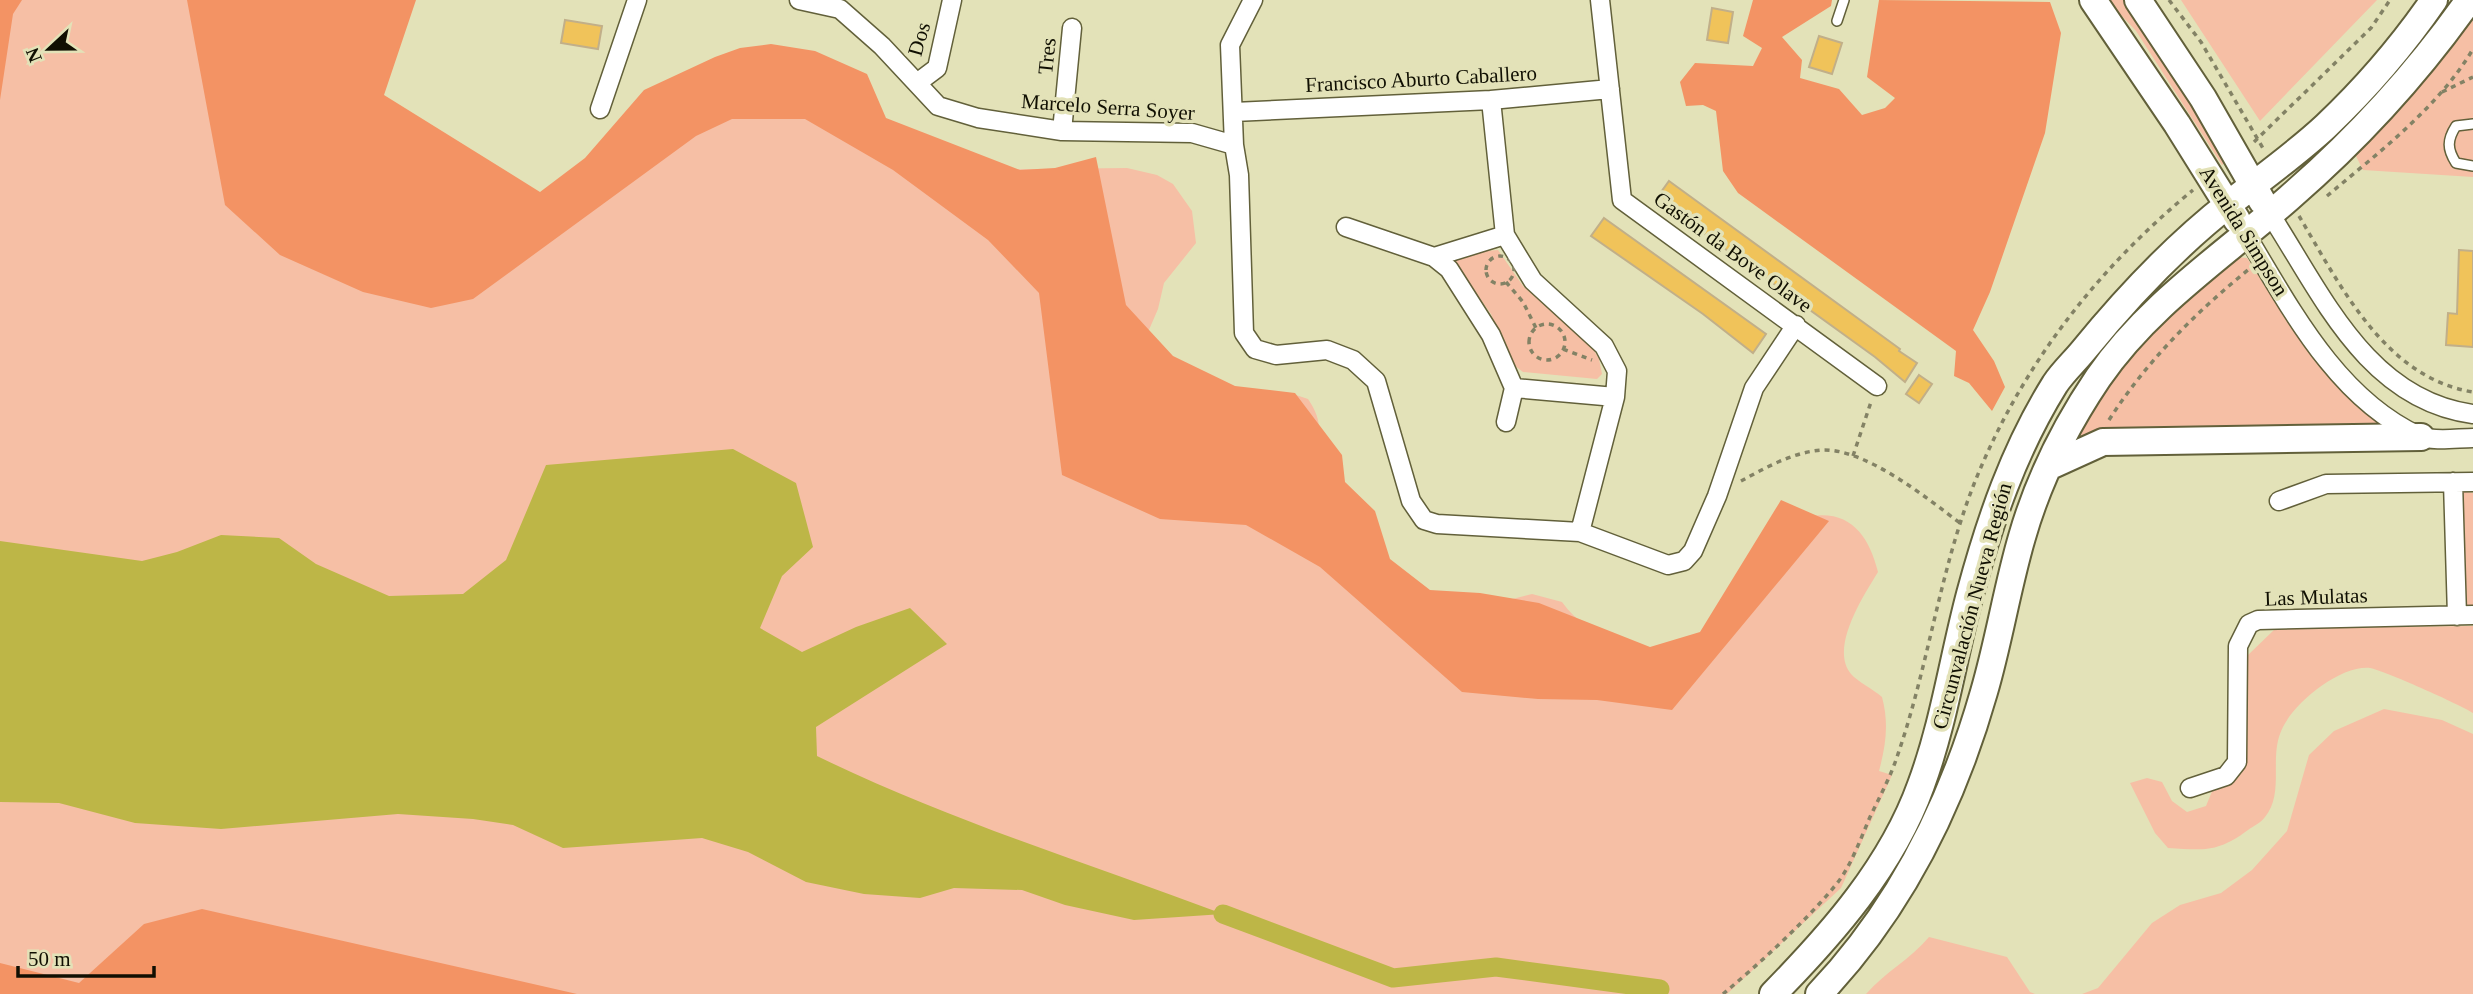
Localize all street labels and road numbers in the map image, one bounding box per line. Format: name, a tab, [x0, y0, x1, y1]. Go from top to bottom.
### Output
street label: Dos	[903, 19, 935, 59]
street label: Tres	[1033, 37, 1061, 75]
street label: Francisco Aburto Caballero	[1304, 61, 1538, 97]
street label: Marcelo Serra Soyer	[1020, 89, 1196, 125]
street label: Avenida Simpson	[2195, 162, 2294, 301]
street label: Gastón da Bove Olave	[1649, 187, 1817, 317]
street label: Circunvalación Nueva Región	[1928, 480, 2017, 732]
street label: Las Mulatas	[2264, 583, 2368, 611]

